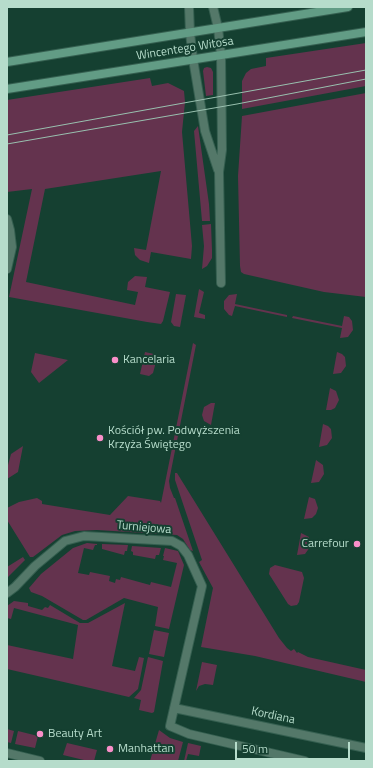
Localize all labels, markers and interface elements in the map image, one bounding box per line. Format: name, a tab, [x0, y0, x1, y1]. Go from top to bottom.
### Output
street label: Wincentego Witosa	[135, 34, 235, 64]
place label: Kancelaria	[123, 353, 175, 367]
marker: Kancelaria	[110, 355, 120, 365]
place label: Kościół pw. Podwyższenia Krzyża Świętego	[108, 424, 240, 452]
marker: Kościół pw. Podwyższenia Krzyża Świętego	[95, 433, 105, 443]
street label: Turniejowa	[116, 518, 172, 538]
place label: Carrefour	[301, 537, 349, 551]
marker: Carrefour	[352, 539, 362, 549]
street label: Kordiana	[250, 704, 296, 728]
place label: Beauty Art	[48, 727, 102, 741]
marker: Beauty Art	[35, 729, 45, 739]
scale bar	[237, 734, 352, 760]
text: 50 m	[242, 739, 268, 758]
place label: Manhattan	[118, 742, 174, 756]
marker: Manhattan	[105, 744, 115, 754]

